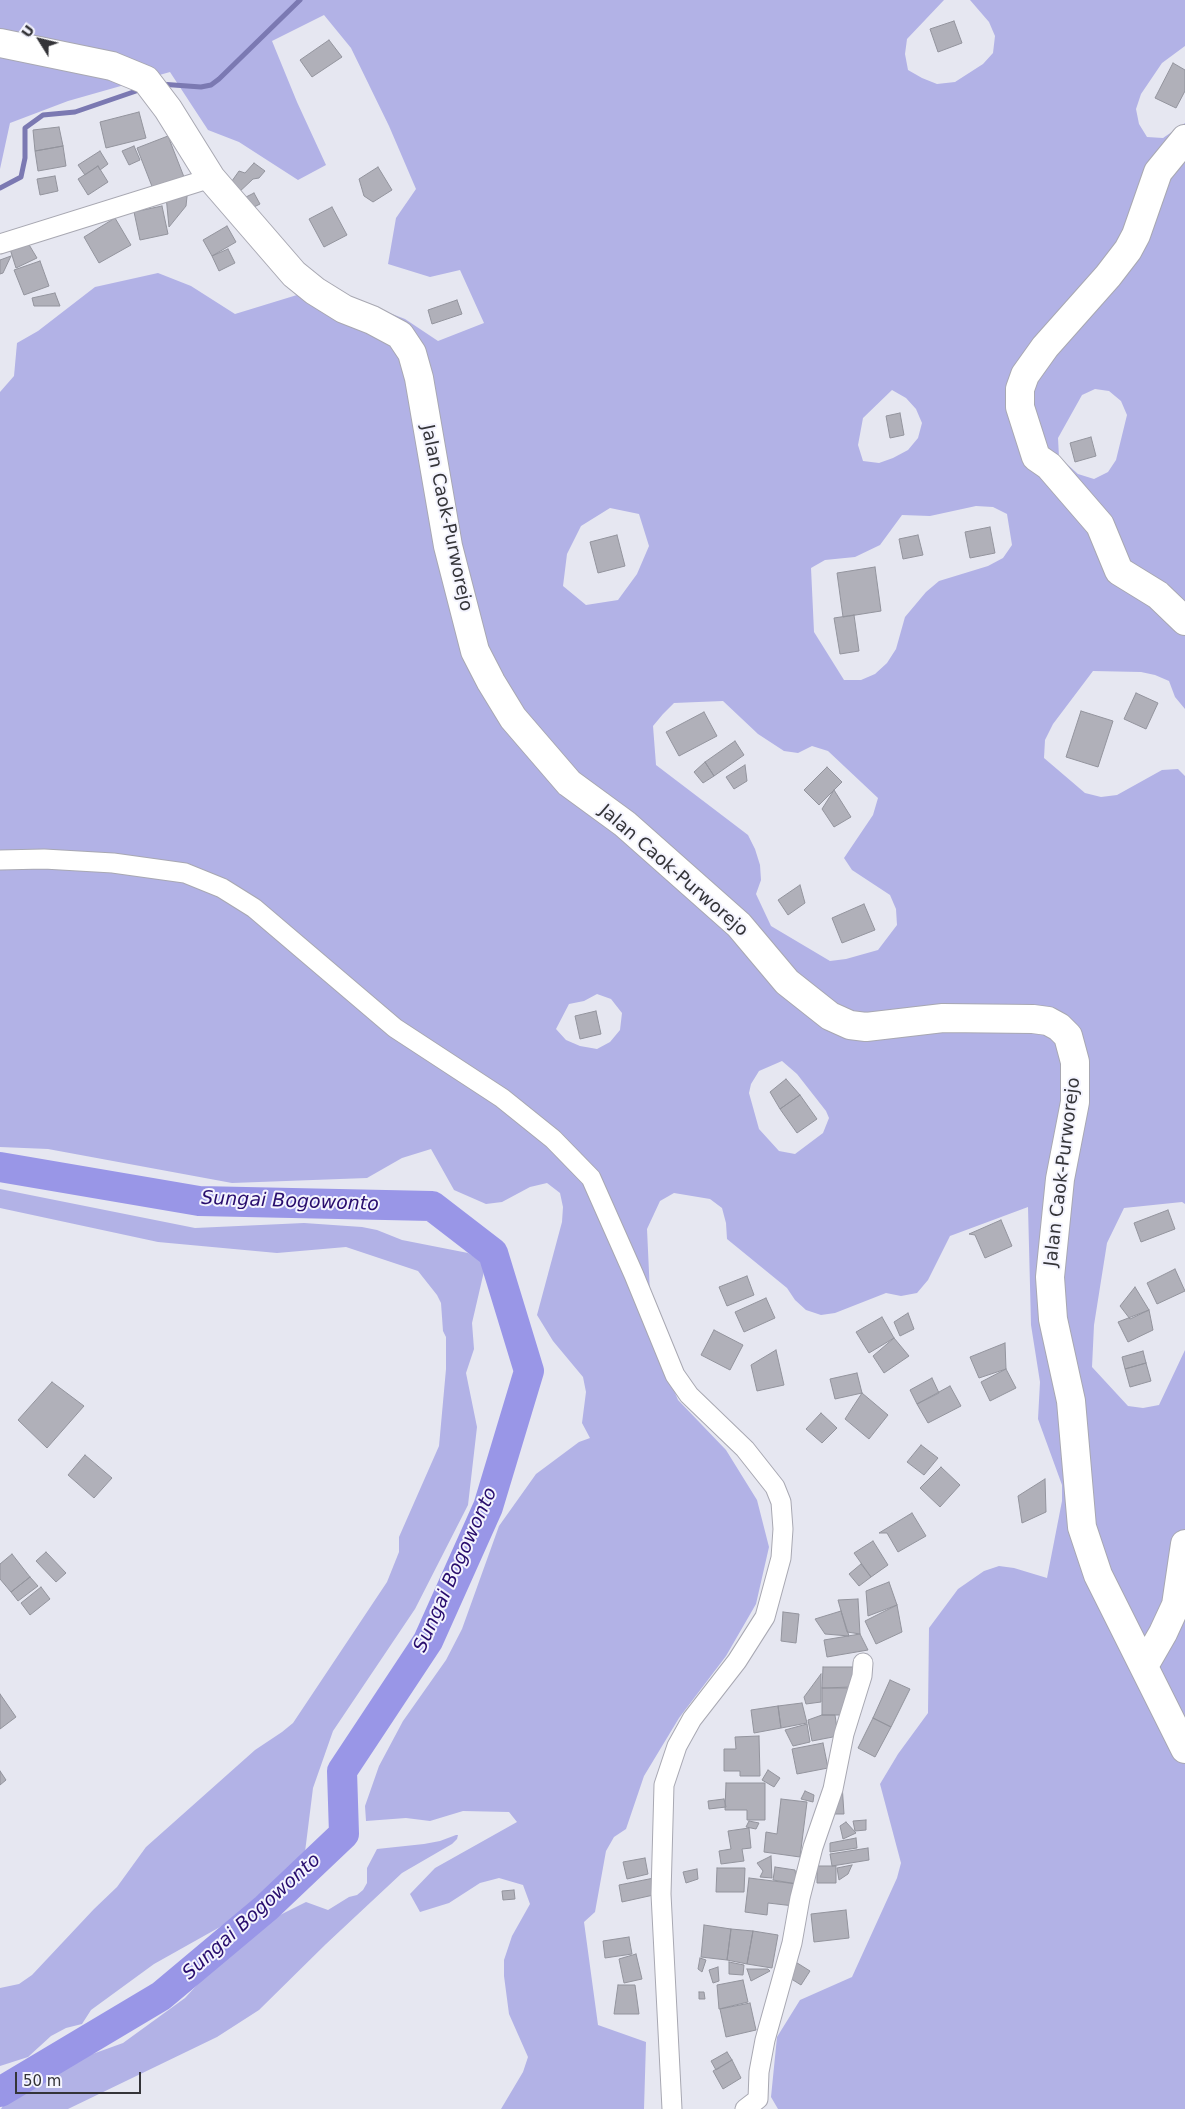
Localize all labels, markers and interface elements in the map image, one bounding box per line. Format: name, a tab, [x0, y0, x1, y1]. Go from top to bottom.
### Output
north arrow	[15, 15, 65, 65]
text: U	[18, 22, 38, 40]
street label: Jalan Caok-Purworejo	[416, 423, 476, 613]
street label: Jalan Caok-Purworejo	[594, 800, 752, 942]
street label: Jalan Caok-Purworejo	[1041, 1076, 1085, 1268]
water label: Sungai Bogowonto	[201, 1188, 379, 1216]
water label: Sungai Bogowonto	[409, 1484, 503, 1656]
water label: Sungai Bogowonto	[178, 1849, 326, 1985]
scale bar	[18, 2062, 144, 2094]
text: 50 m	[23, 2072, 61, 2090]

